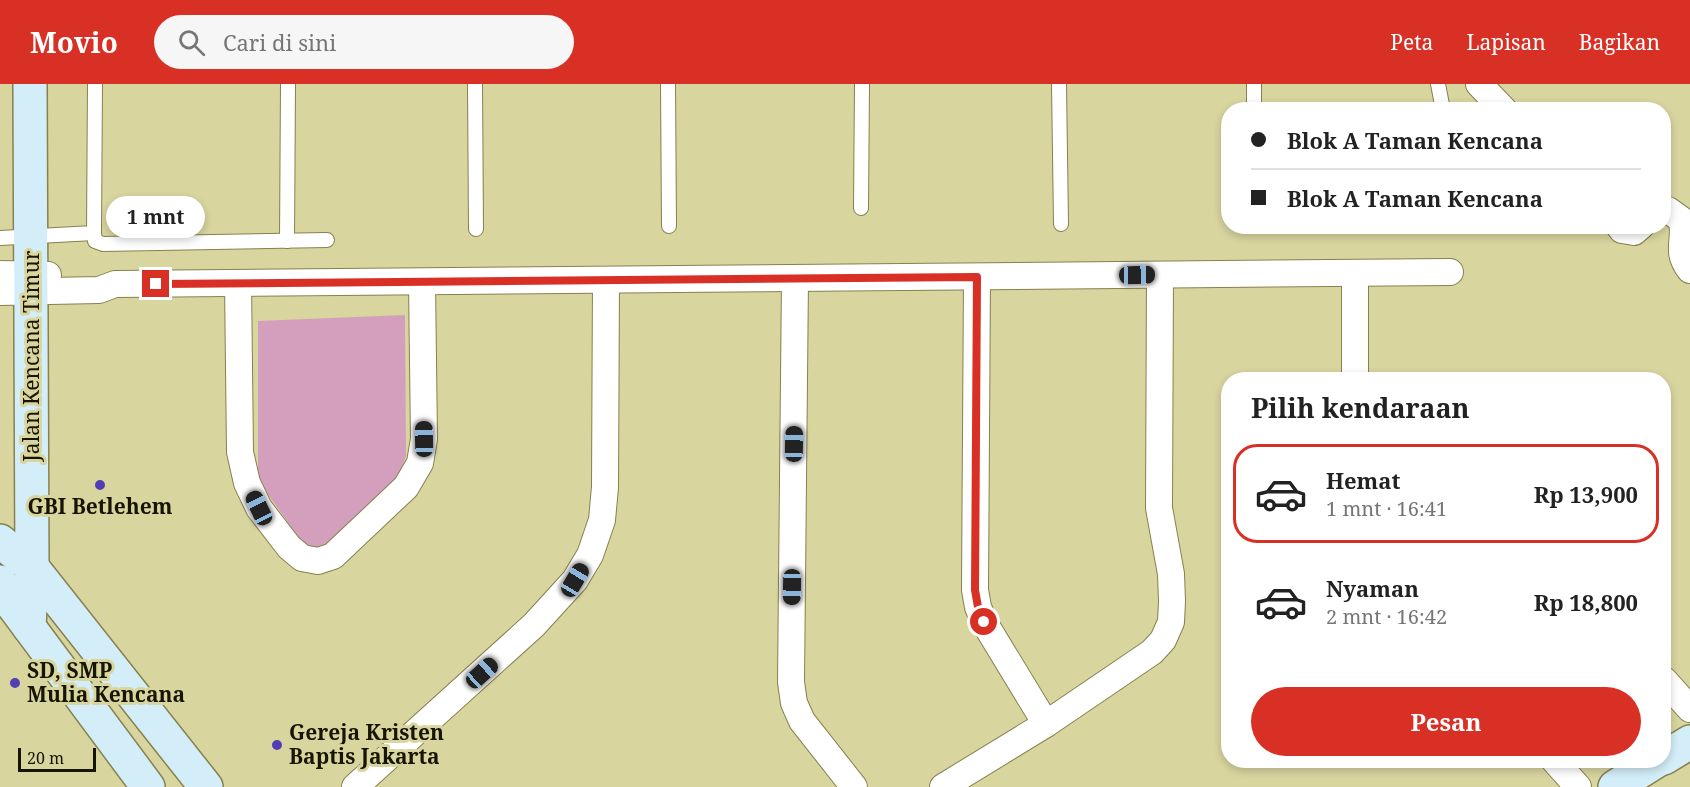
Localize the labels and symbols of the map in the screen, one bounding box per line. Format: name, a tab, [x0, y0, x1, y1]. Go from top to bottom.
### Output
callout: 1 mnt	[106, 197, 206, 239]
street label: Jalan Kencana Timur	[17, 250, 45, 463]
car	[1119, 266, 1155, 284]
route end	[142, 270, 169, 297]
car	[415, 421, 433, 457]
car	[785, 426, 803, 462]
marker: GBI Betlehem	[93, 478, 107, 492]
car	[243, 488, 275, 528]
place label: GBI Betlehem	[28, 492, 173, 520]
car	[558, 560, 592, 600]
car	[783, 569, 801, 605]
route start	[970, 608, 997, 635]
car	[463, 654, 501, 692]
place label: SD, SMP Mulia Kencana	[27, 656, 185, 708]
marker: SD, SMP Mulia Kencana	[8, 676, 22, 690]
place label: Gereja Kristen Baptis Jakarta	[289, 718, 444, 770]
marker: Gereja Kristen Baptis Jakarta	[270, 738, 284, 752]
scale bar	[18, 745, 96, 772]

